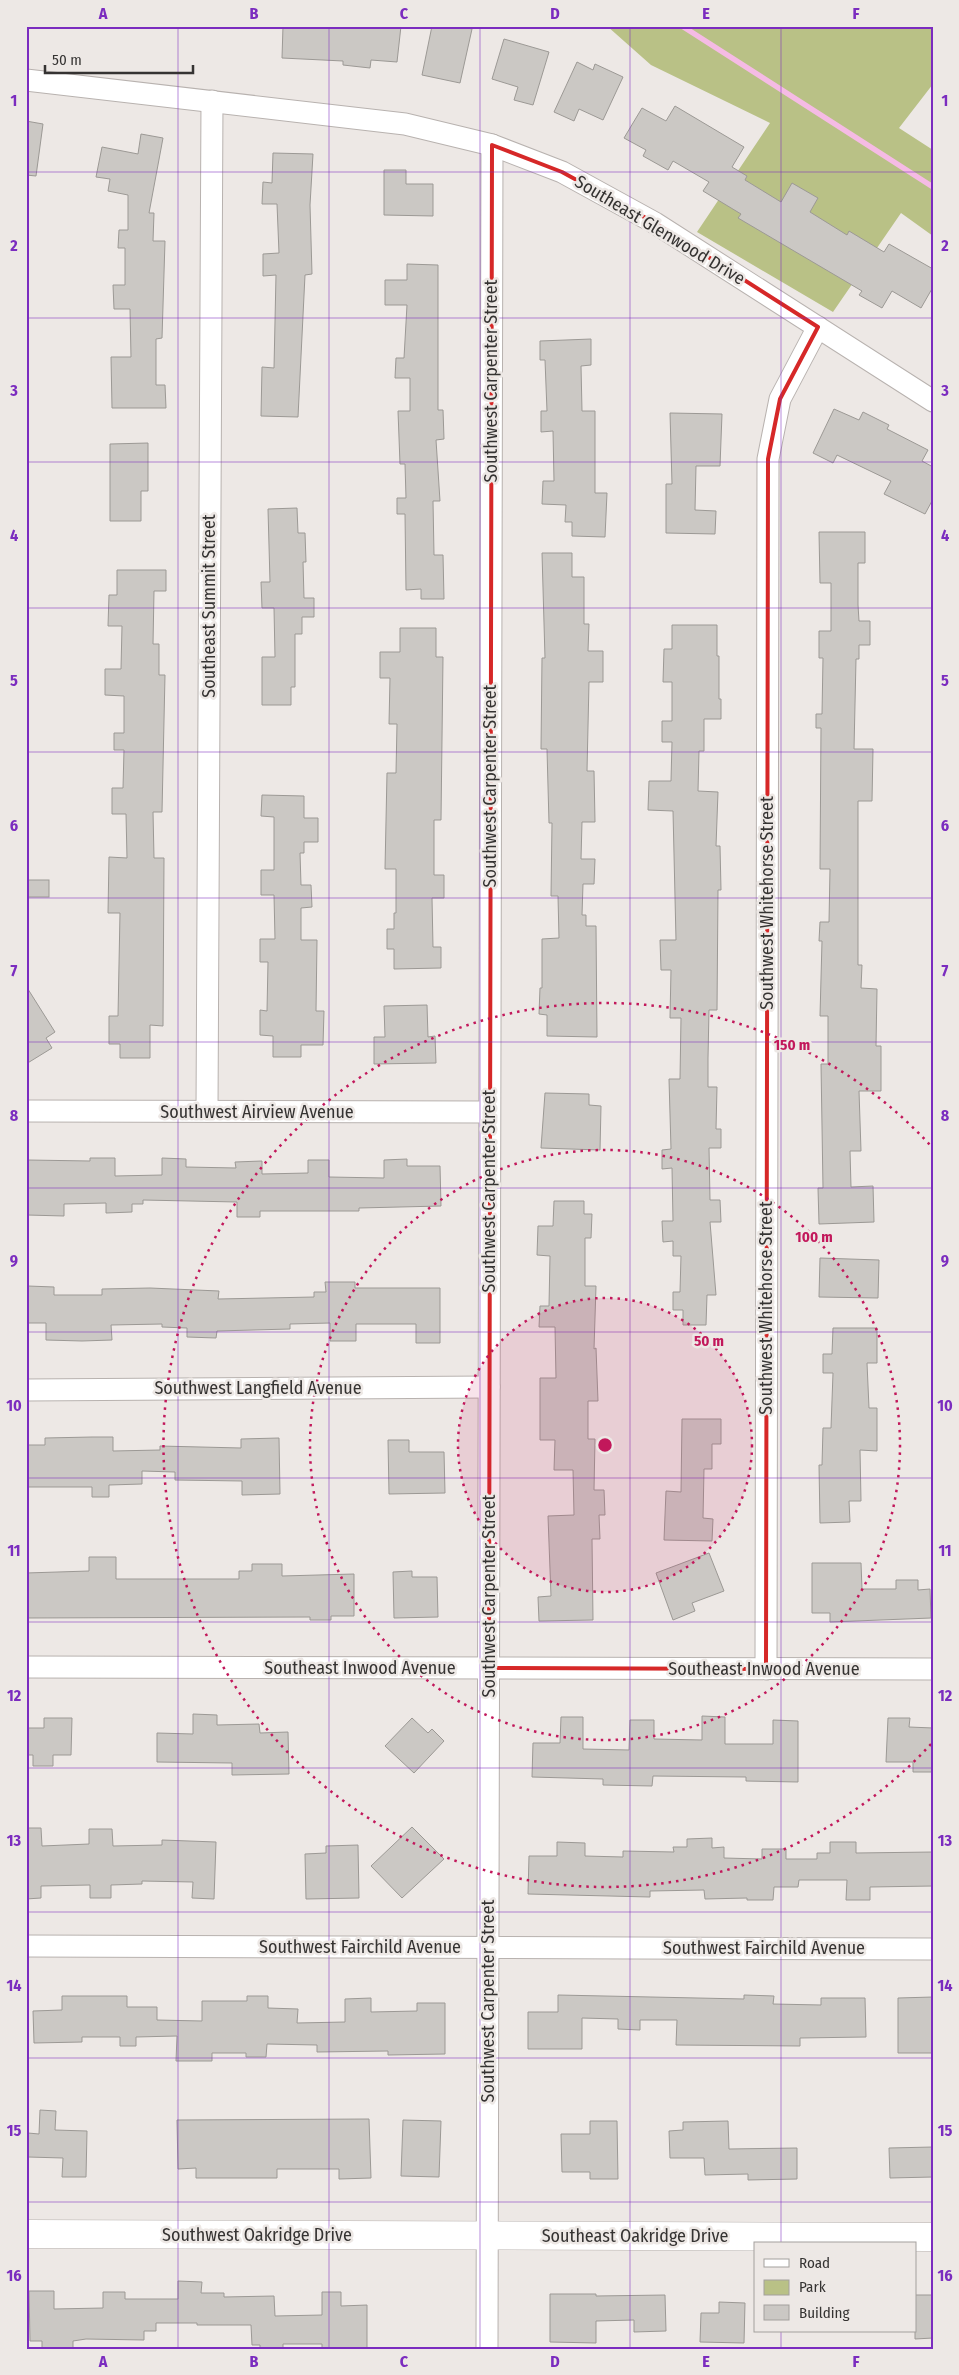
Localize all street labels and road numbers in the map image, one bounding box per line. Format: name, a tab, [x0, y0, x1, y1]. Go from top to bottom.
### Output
street label: Southeast Glenwood Drive	[571, 170, 749, 290]
street label: Southwest Carpenter Street	[480, 279, 502, 482]
street label: Southeast Summit Street	[198, 514, 220, 698]
street label: Southwest Carpenter Street	[479, 684, 501, 887]
street label: Southwest Whitehorse Street	[756, 796, 778, 1010]
street label: Southwest Carpenter Street	[478, 1089, 500, 1292]
street label: Southwest Airview Avenue	[160, 1101, 354, 1123]
street label: Southwest Whitehorse Street	[755, 1201, 777, 1415]
street label: Southwest Langfield Avenue	[154, 1377, 362, 1399]
street label: Southwest Carpenter Street	[478, 1494, 500, 1697]
street label: Southeast Inwood Avenue	[264, 1657, 456, 1679]
street label: Southeast Inwood Avenue	[668, 1658, 860, 1680]
street label: Southwest Carpenter Street	[477, 1899, 499, 2102]
street label: Southwest Fairchild Avenue	[259, 1936, 461, 1958]
street label: Southwest Fairchild Avenue	[663, 1937, 865, 1959]
street label: Southwest Oakridge Drive	[162, 2224, 352, 2246]
street label: Southeast Oakridge Drive	[542, 2225, 728, 2247]

